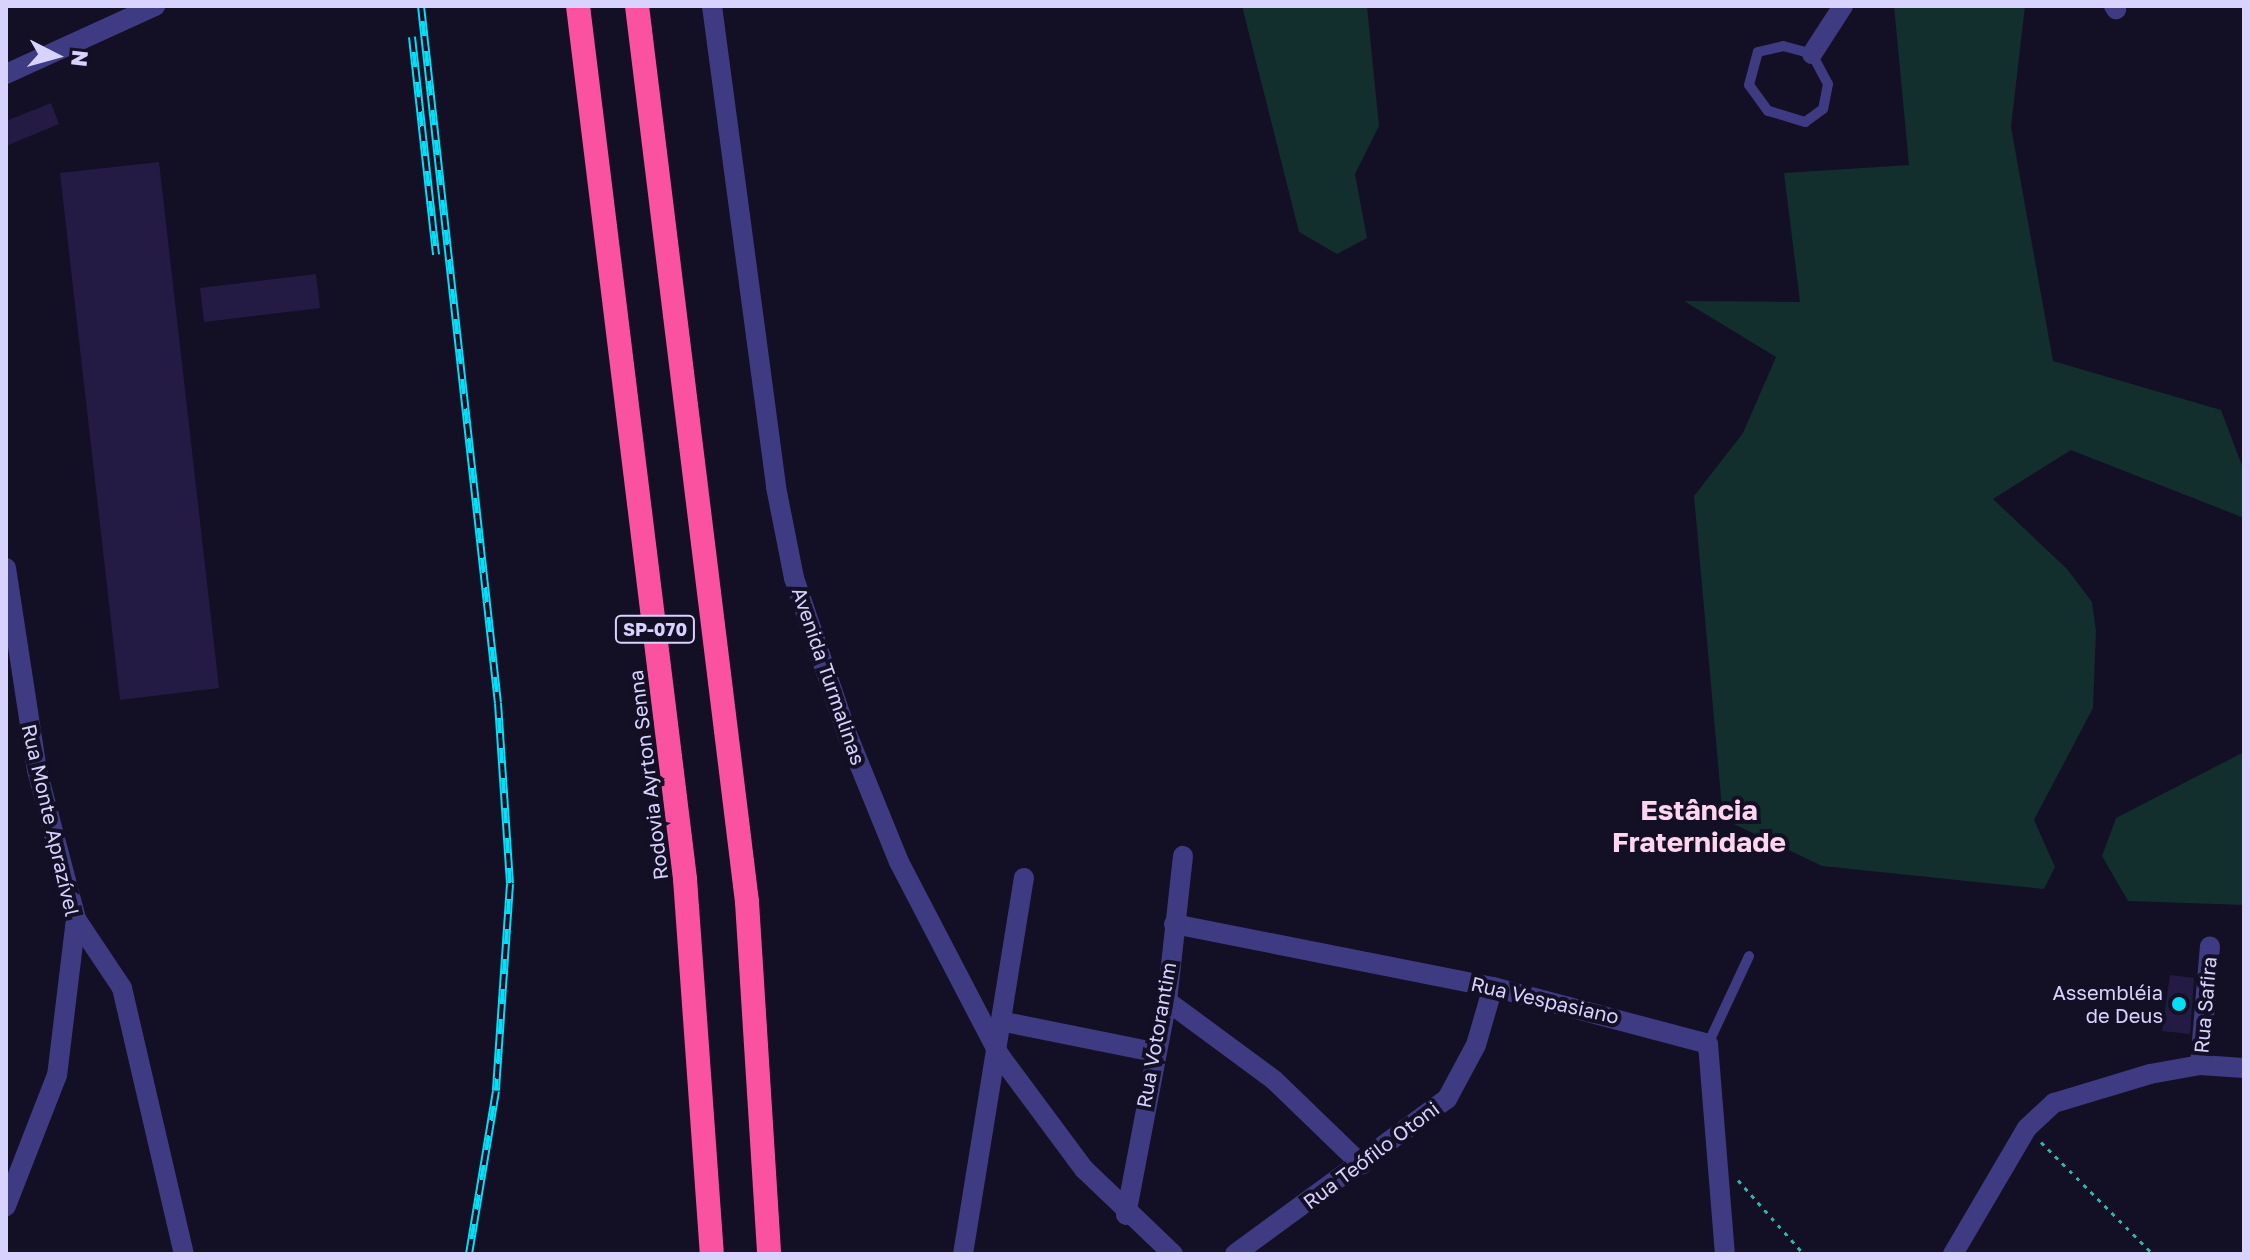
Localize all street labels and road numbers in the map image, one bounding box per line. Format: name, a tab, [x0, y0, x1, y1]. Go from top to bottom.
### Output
street label: Avenida Turmalinas	[787, 584, 871, 768]
road number: SP-070	[613, 615, 697, 643]
street label: Rodovia Ayrton Senna	[623, 669, 673, 881]
street label: Rua Monte Aprazível	[17, 722, 85, 918]
street label: Rua Safira	[2189, 956, 2221, 1054]
street label: Rua Votorantim	[1131, 960, 1181, 1110]
street label: Rua Vespasiano	[1469, 971, 1621, 1029]
street label: Rua Teófilo Otoni	[1298, 1096, 1444, 1214]

